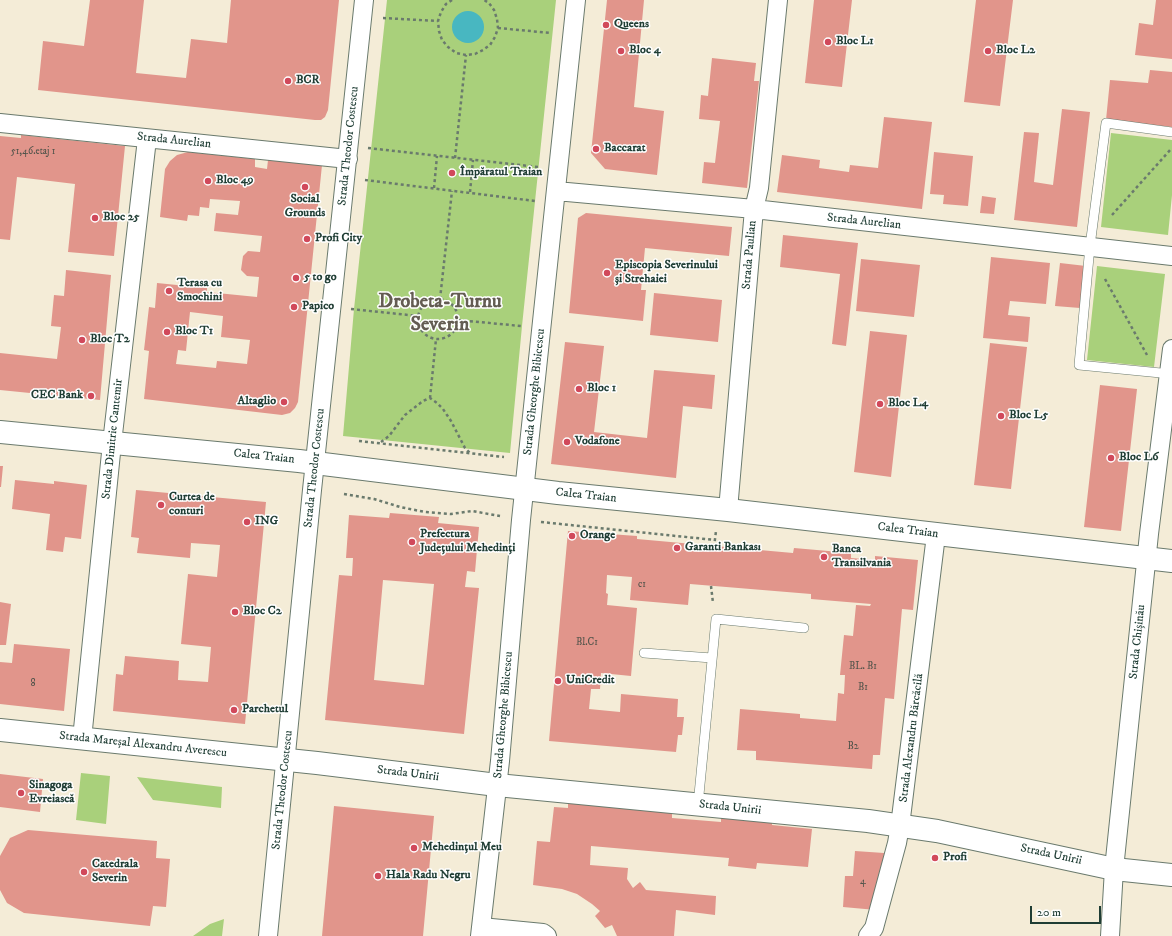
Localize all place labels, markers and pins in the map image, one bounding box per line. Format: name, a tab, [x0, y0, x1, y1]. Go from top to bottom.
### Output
place label: Queens	[614, 18, 649, 32]
marker: Queens	[601, 20, 611, 30]
place label: Bloc L1	[836, 35, 874, 49]
marker: Bloc L1	[823, 37, 833, 47]
place label: Bloc 4	[629, 44, 661, 58]
place label: Bloc L2	[996, 44, 1035, 58]
marker: Bloc 4	[616, 46, 626, 56]
marker: Bloc L2	[983, 46, 993, 56]
place label: BCR	[296, 74, 320, 88]
marker: BCR	[283, 76, 293, 86]
place label: Baccarat	[604, 142, 646, 156]
marker: Baccarat	[591, 144, 601, 154]
place label: Împăratul Traian	[460, 166, 542, 180]
marker: Împăratul Traian	[447, 168, 457, 178]
place label: Bloc 49	[216, 174, 254, 188]
marker: Bloc 49	[203, 176, 213, 186]
marker: Social Grounds	[300, 182, 310, 192]
place label: Social Grounds	[285, 193, 325, 221]
place label: Bloc 25	[103, 211, 139, 225]
marker: Bloc 25	[90, 213, 100, 223]
place label: Profi City	[315, 232, 362, 246]
marker: Profi City	[302, 234, 312, 244]
place label: Episcopia Severinului și Strehaiei	[615, 259, 718, 287]
marker: Episcopia Severinului și Strehaiei	[602, 268, 612, 278]
place label: 5 to go	[304, 271, 336, 285]
marker: 5 to go	[291, 273, 301, 283]
place label: Terasa cu Smochini	[177, 277, 222, 305]
marker: Terasa cu Smochini	[164, 286, 174, 296]
place label: Papico	[302, 300, 334, 314]
marker: Papico	[289, 302, 299, 312]
place label: Bloc T1	[175, 325, 213, 339]
marker: Bloc T1	[162, 327, 172, 337]
place label: Bloc T2	[90, 333, 130, 347]
marker: Bloc T2	[77, 335, 87, 345]
place label: Bloc 1	[587, 382, 616, 396]
marker: Bloc 1	[574, 384, 584, 394]
place label: CEC Bank	[31, 389, 83, 403]
marker: CEC Bank	[86, 391, 96, 401]
place label: Altaglio	[237, 395, 276, 409]
marker: Altaglio	[279, 397, 289, 407]
place label: Bloc L4	[888, 397, 928, 411]
marker: Bloc L4	[875, 399, 885, 409]
place label: Bloc L5	[1009, 409, 1048, 423]
marker: Bloc L5	[996, 411, 1006, 421]
place label: Vodafone	[575, 435, 620, 449]
marker: Vodafone	[562, 437, 572, 447]
place label: Bloc L6	[1119, 451, 1159, 465]
marker: Bloc L6	[1106, 453, 1116, 463]
place label: Curtea de conturi	[169, 491, 215, 519]
marker: Curtea de conturi	[156, 500, 166, 510]
place label: ING	[255, 515, 278, 529]
marker: ING	[242, 517, 252, 527]
place label: Prefectura Județului Mehedinți	[420, 528, 515, 556]
place label: Orange	[580, 529, 615, 543]
marker: Orange	[567, 531, 577, 541]
marker: Prefectura Județului Mehedinți	[407, 537, 417, 547]
place label: Garanti Bankası	[685, 541, 761, 555]
marker: Garanti Bankası	[672, 543, 682, 553]
place label: Banca Transilvania	[832, 543, 891, 571]
marker: Banca Transilvania	[819, 552, 829, 562]
place label: Bloc C2	[243, 605, 282, 619]
marker: Bloc C2	[230, 607, 240, 617]
place label: UniCredit	[566, 674, 615, 688]
marker: UniCredit	[553, 676, 563, 686]
place label: Parchetul	[242, 703, 288, 717]
marker: Parchetul	[229, 705, 239, 715]
place label: Sinagoga Evreiască	[29, 779, 74, 807]
marker: Sinagoga Evreiască	[16, 788, 26, 798]
place label: Mehedințul Meu	[422, 841, 502, 855]
marker: Mehedințul Meu	[409, 843, 419, 853]
place label: Profi	[943, 851, 967, 865]
marker: Profi	[930, 853, 940, 863]
place label: Catedrala Severin	[92, 858, 138, 886]
marker: Catedrala Severin	[79, 867, 89, 877]
place label: Hala Radu Negru	[386, 869, 471, 883]
marker: Hala Radu Negru	[373, 871, 383, 881]

